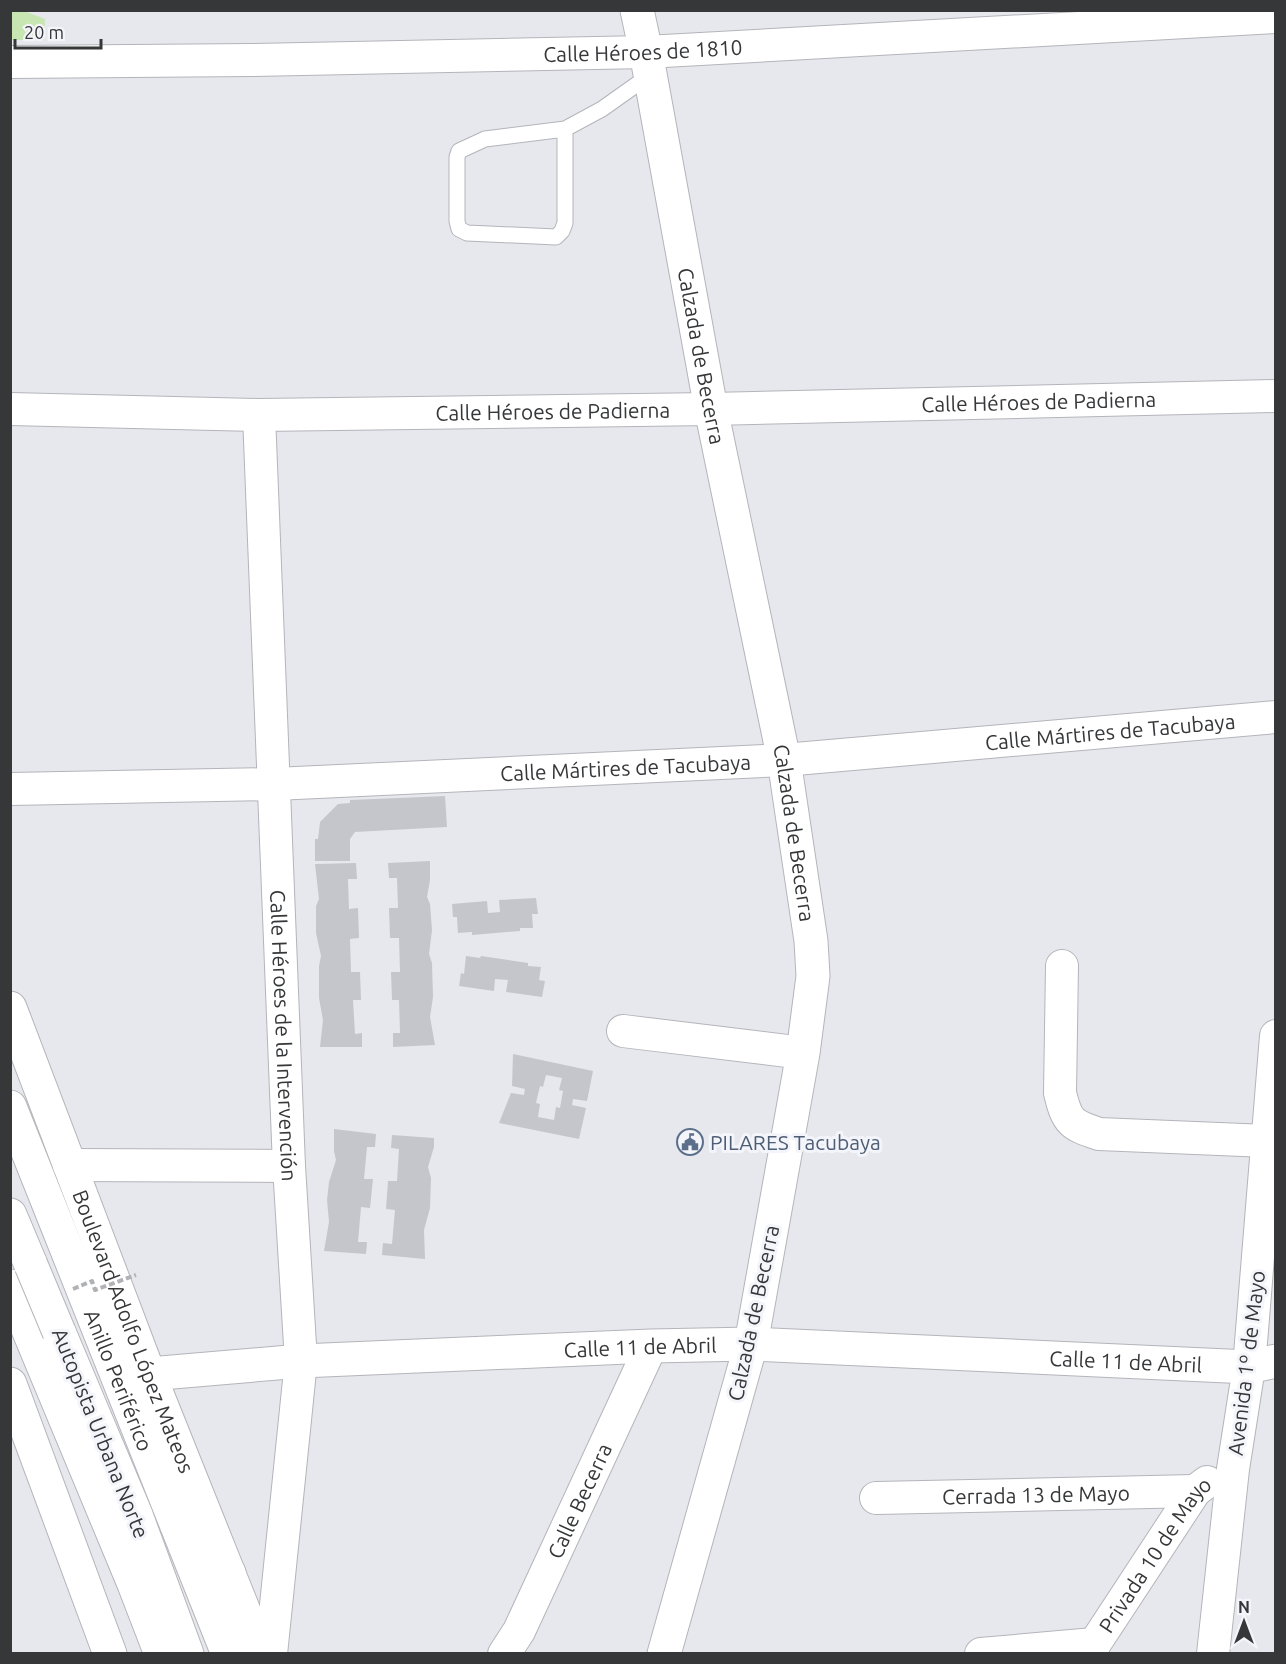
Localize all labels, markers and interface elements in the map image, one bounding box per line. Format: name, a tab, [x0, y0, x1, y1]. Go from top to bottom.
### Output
scale bar	[15, 12, 100, 50]
text: 20 m	[24, 22, 64, 42]
street label: Calle Héroes de 1810	[543, 35, 743, 66]
street label: Calzada de Becerra	[674, 266, 730, 446]
street label: Calle Héroes de Padierna	[921, 387, 1156, 416]
street label: Calle Héroes de Padierna	[435, 398, 670, 425]
street label: Calle Mártires de Tacubaya	[984, 709, 1236, 754]
street label: Calzada de Becerra	[769, 742, 820, 923]
street label: Calle Mártires de Tacubaya	[500, 750, 752, 785]
street label: Calle Héroes de la Intervención	[266, 889, 302, 1182]
public building icon: PILARES Tacubaya	[675, 1127, 705, 1157]
place label: PILARES Tacubaya	[710, 1130, 881, 1154]
street label: Boulevard Adolfo López Mateos	[68, 1186, 199, 1476]
street label: Calzada de Becerra	[723, 1223, 783, 1403]
street label: Avenida 1º de Mayo	[1223, 1269, 1269, 1457]
street label: Anillo Periférico	[80, 1306, 158, 1454]
street label: Autopista Urbana Norte	[48, 1324, 154, 1542]
street label: Calle 11 de Abril	[563, 1333, 717, 1362]
street label: Calle 11 de Abril	[1049, 1346, 1203, 1377]
street label: Calle Becerra	[542, 1439, 616, 1562]
street label: Privada 10 de Mayo	[1094, 1471, 1215, 1637]
street label: Cerrada 13 de Mayo	[942, 1480, 1130, 1509]
north arrow	[1214, 1592, 1274, 1652]
text: N	[1238, 1598, 1250, 1616]

